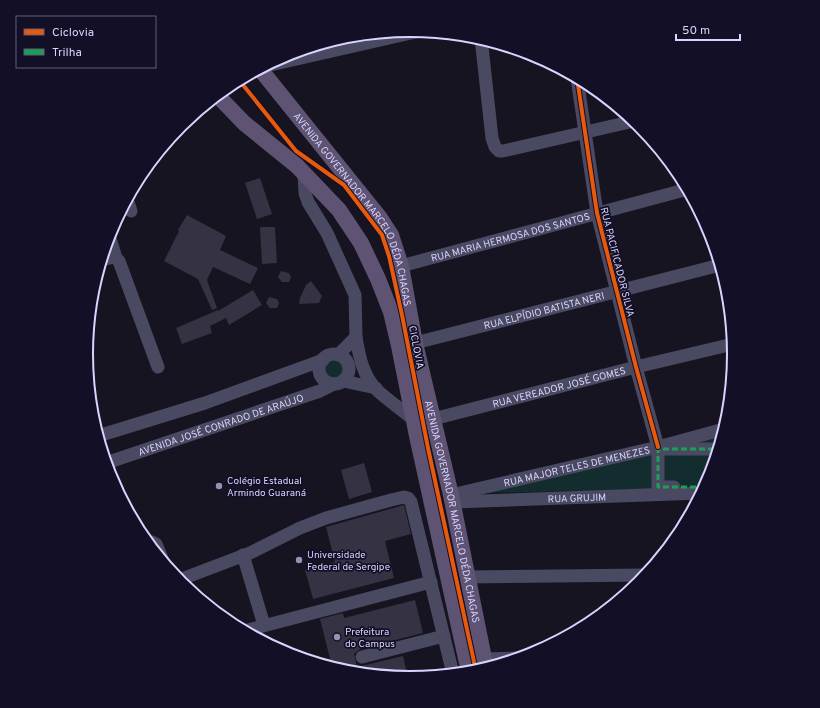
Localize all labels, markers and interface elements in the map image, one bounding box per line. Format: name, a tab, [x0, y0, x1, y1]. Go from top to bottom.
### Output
legend	[16, 16, 156, 68]
scale bar	[676, 16, 740, 42]
text: 50 m	[682, 23, 710, 39]
text: Ciclovia	[52, 25, 94, 41]
text: Trilha	[52, 45, 82, 61]
street label: AVENIDA GOVERNADOR MARCELO DÉDA CHAGAS	[290, 110, 413, 307]
street label: RUA PACIFICADOR SILVA	[597, 206, 637, 319]
street label: RUA MARIA HERMOSA DOS SANTOS	[430, 211, 592, 266]
street label: RUA ELPÍDIO BATISTA NERI	[483, 290, 606, 333]
street label: CICLOVIA	[405, 324, 426, 370]
street label: RUA VEREADOR JOSÉ GOMES	[491, 365, 627, 412]
street label: AVENIDA JOSÉ CONRADO DE ARAÚJO	[137, 392, 306, 460]
street label: AVENIDA GOVERNADOR MARCELO DÉDA CHAGAS	[421, 399, 482, 624]
street label: RUA MAJOR TELES DE MENEZES	[502, 444, 652, 491]
place label: Colégio Estadual Armindo Guaraná	[227, 475, 306, 500]
marker: Colégio Estadual Armindo Guaraná	[214, 481, 224, 491]
street label: RUA GRUJIM	[548, 491, 606, 507]
place label: Universidade Federal de Sergipe	[307, 549, 390, 574]
marker: Universidade Federal de Sergipe	[294, 555, 304, 565]
place label: Prefeitura do Campus	[345, 626, 395, 651]
marker: Prefeitura do Campus	[332, 632, 342, 642]

